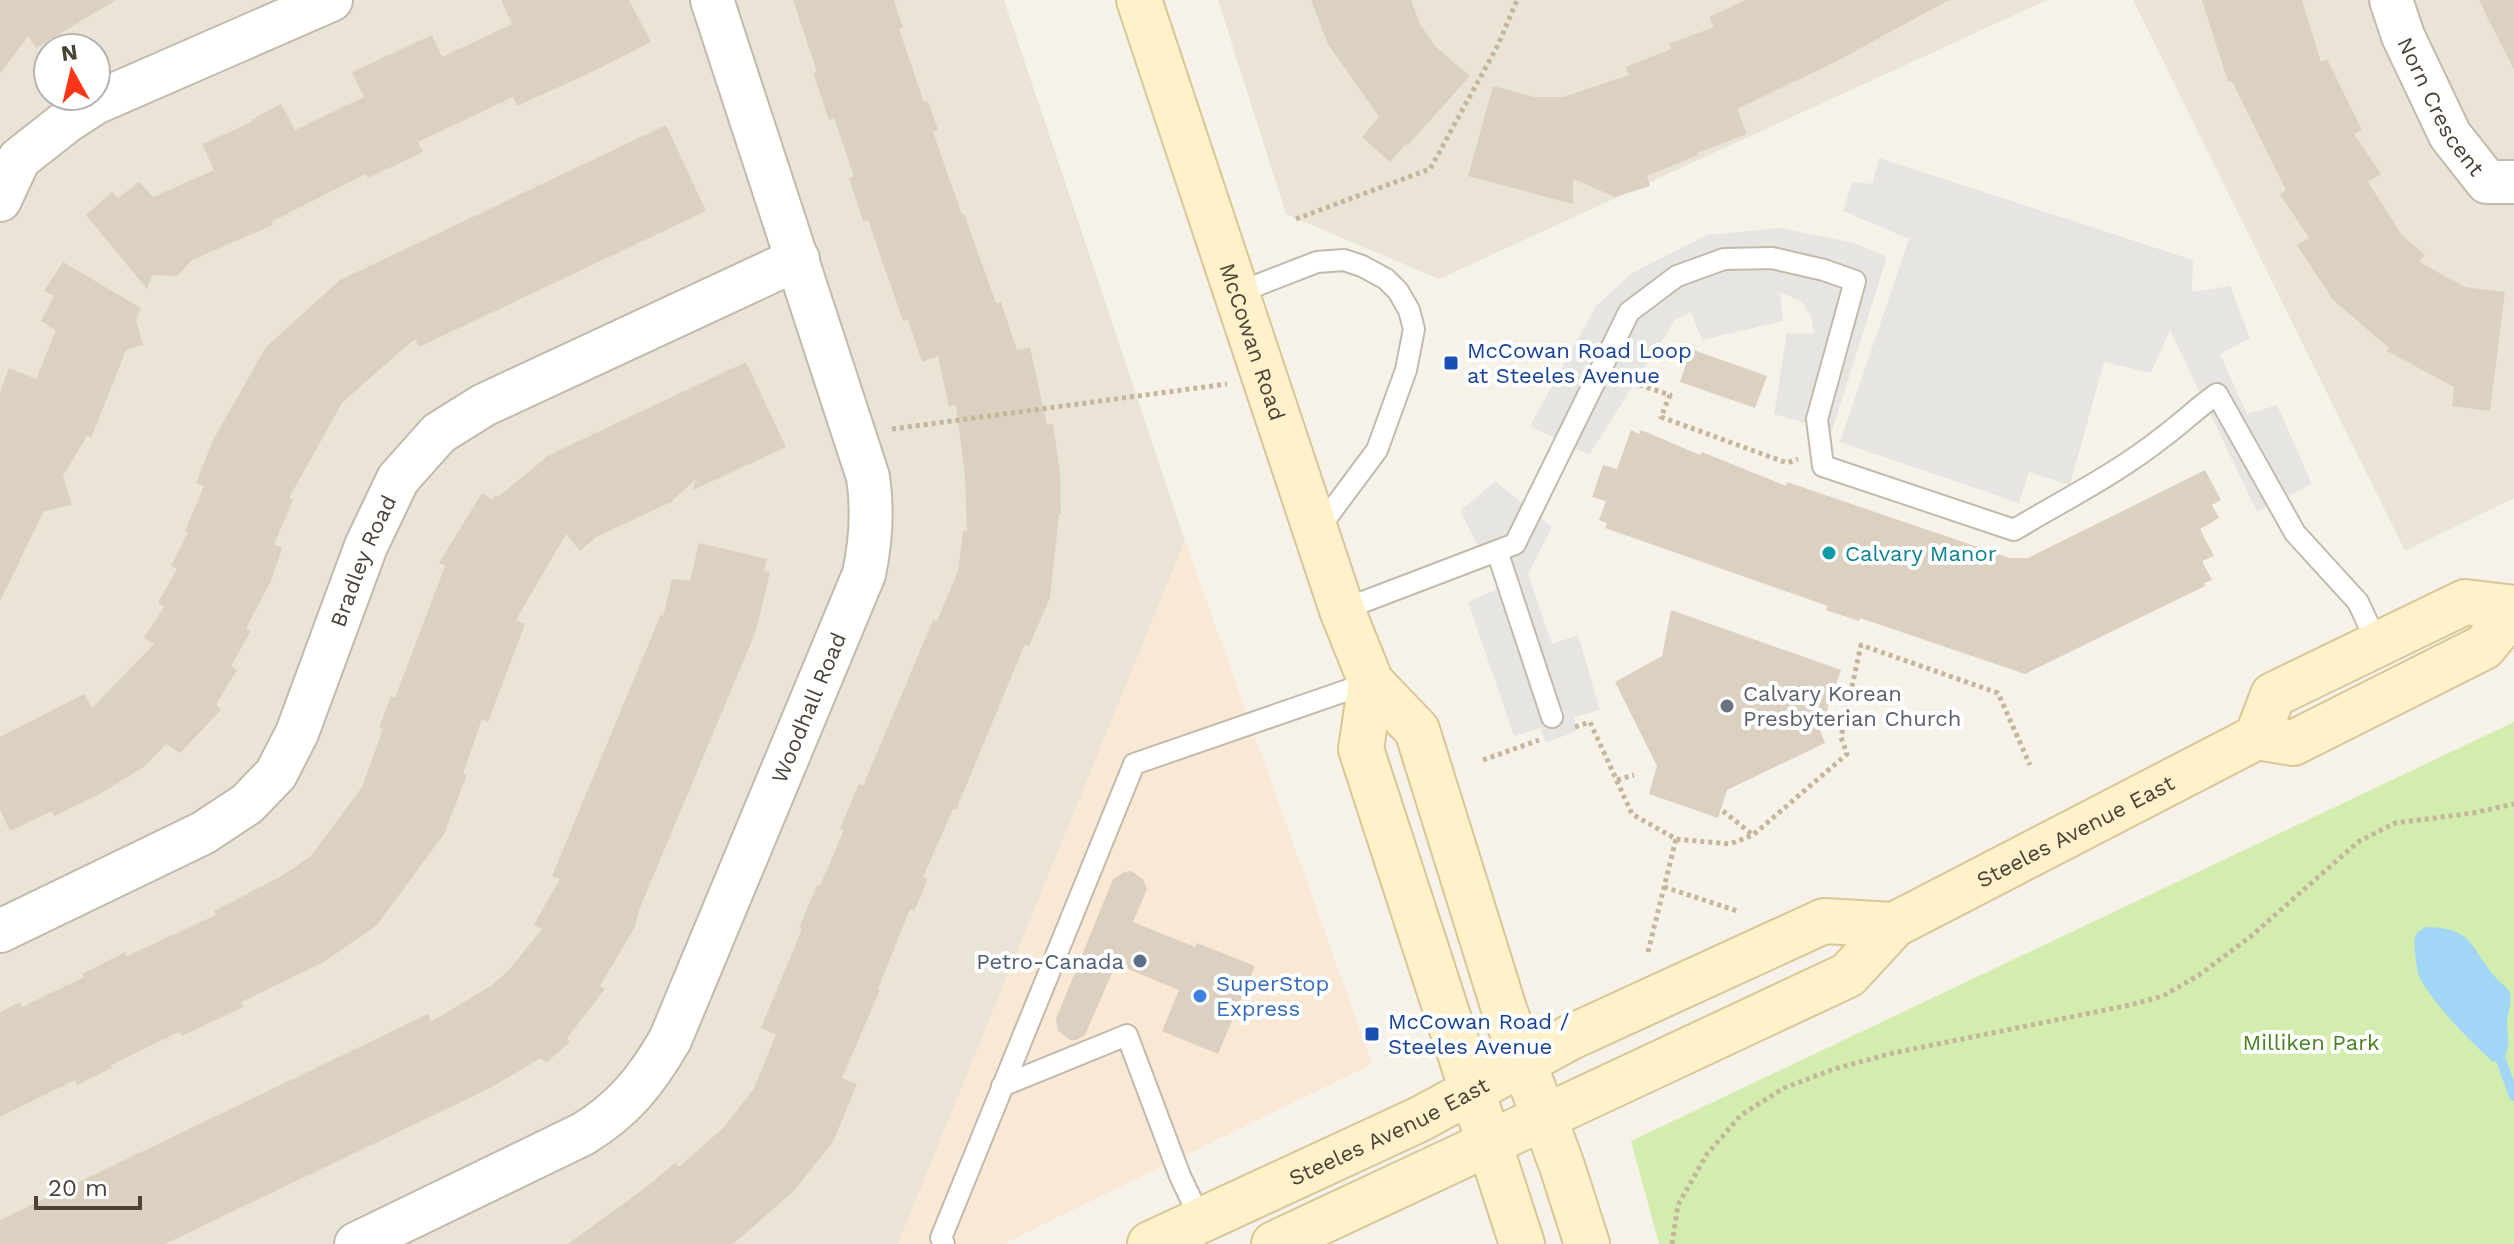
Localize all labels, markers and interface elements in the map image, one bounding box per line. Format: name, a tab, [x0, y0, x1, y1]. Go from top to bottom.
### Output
north arrow	[32, 32, 112, 112]
street label: Norn Crescent	[2392, 33, 2489, 181]
text: N	[59, 39, 79, 66]
street label: McCowan Road	[1214, 260, 1290, 424]
place label: McCowan Road Loop at Steeles Avenue	[1467, 338, 1692, 388]
marker: McCowan Road Loop at Steeles Avenue	[1442, 354, 1460, 372]
street label: Bradley Road	[325, 491, 401, 631]
place label: Calvary Manor	[1845, 541, 1997, 566]
marker: Calvary Manor	[1820, 544, 1838, 562]
street label: Woodhall Road	[766, 629, 851, 787]
place label: Calvary Korean Presbyterian Church	[1743, 681, 1961, 731]
marker: Calvary Korean Presbyterian Church	[1718, 697, 1736, 715]
street label: Steeles Avenue East	[1972, 770, 2179, 893]
place label: Petro-Canada	[976, 949, 1124, 974]
marker: Petro-Canada	[1131, 952, 1149, 970]
place label: SuperStop Express	[1216, 971, 1329, 1021]
marker: SuperStop Express	[1191, 987, 1209, 1005]
place label: McCowan Road / Steeles Avenue	[1388, 1009, 1569, 1059]
marker: McCowan Road / Steeles Avenue	[1363, 1025, 1381, 1043]
park label: Milliken Park	[2242, 1030, 2380, 1055]
street label: Steeles Avenue East	[1285, 1072, 1493, 1191]
scale bar	[36, 1160, 140, 1210]
text: 20 m	[48, 1174, 108, 1202]

